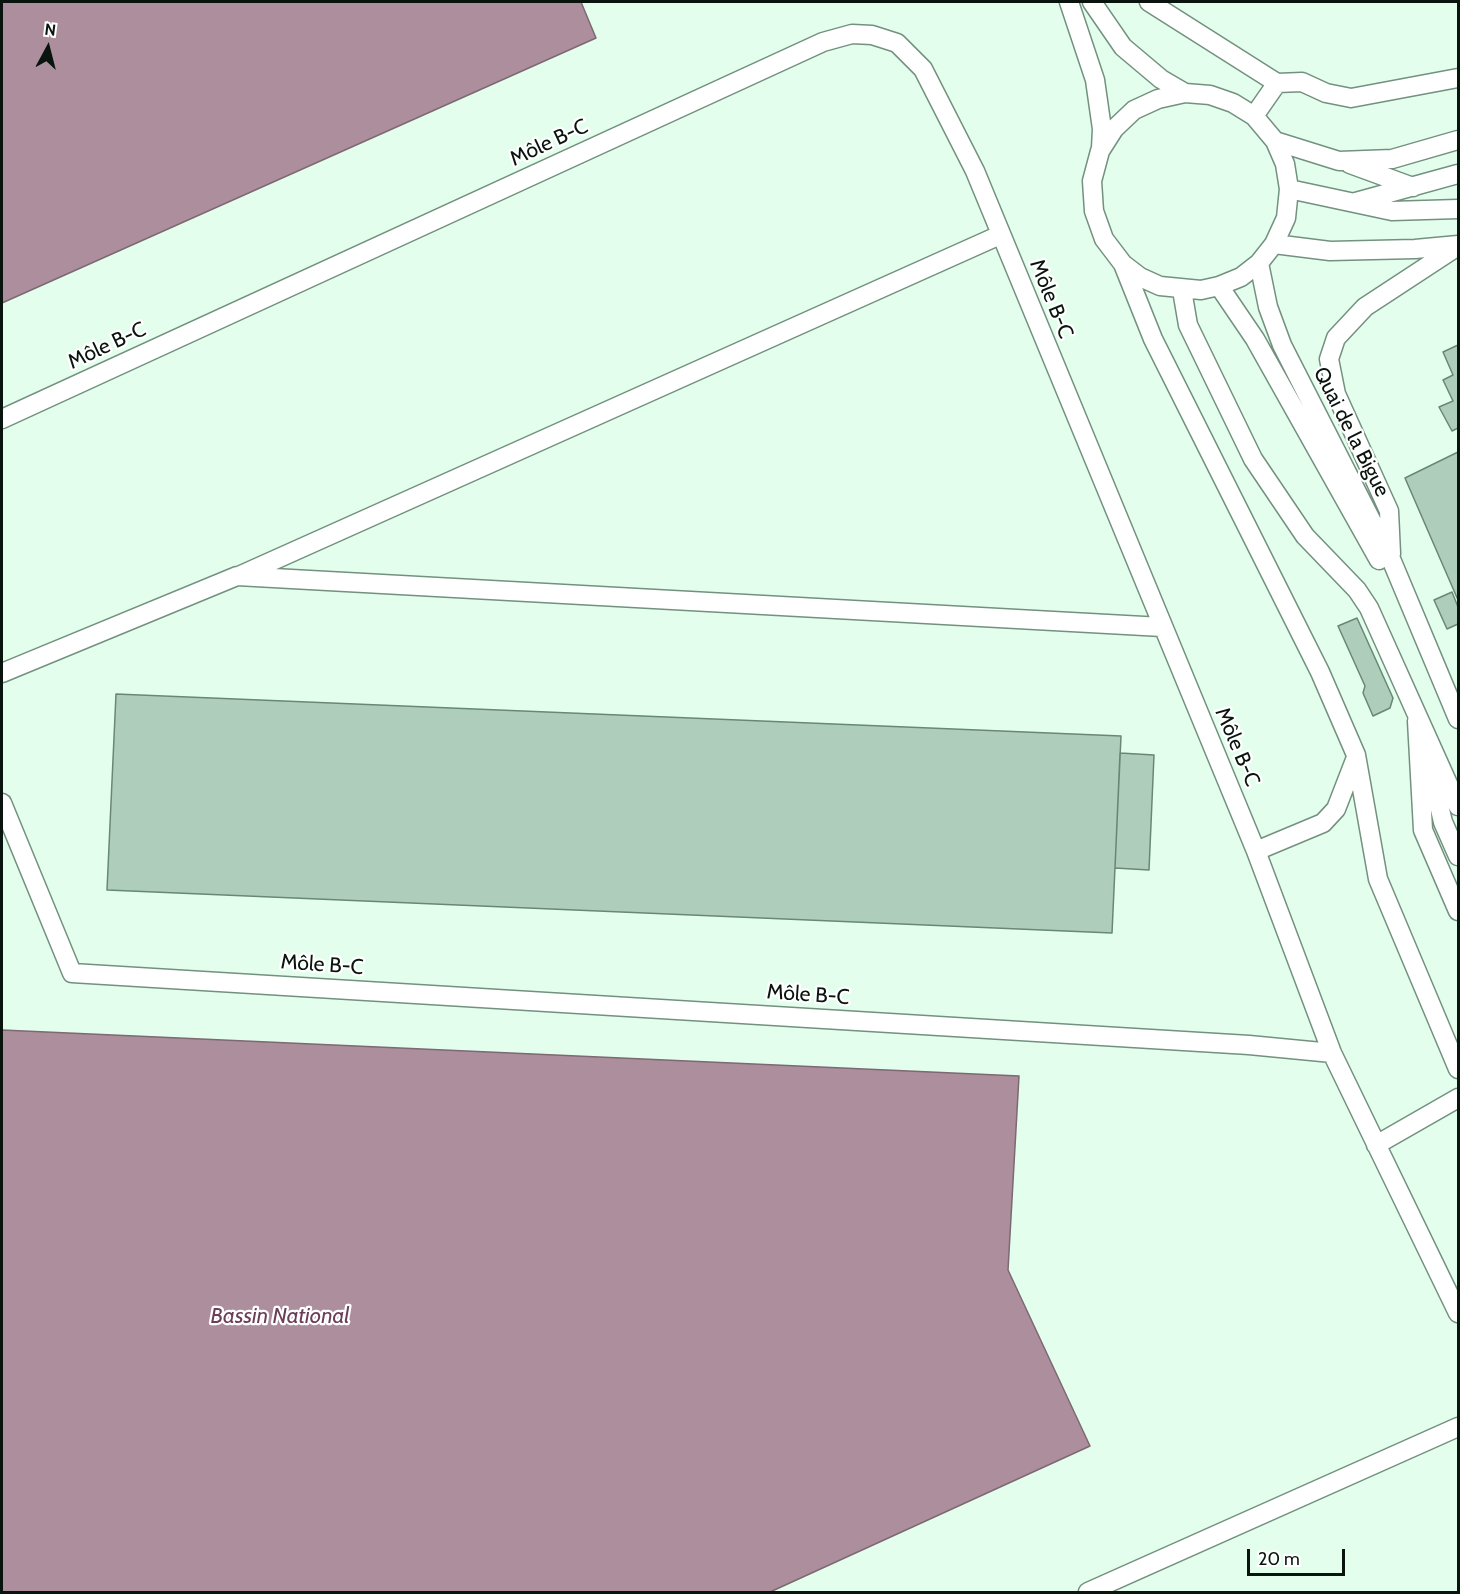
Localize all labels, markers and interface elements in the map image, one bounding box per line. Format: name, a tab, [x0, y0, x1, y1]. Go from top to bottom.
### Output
north arrow	[18, 18, 78, 78]
text: N	[43, 20, 57, 40]
street label: Môle B-C	[506, 114, 592, 172]
street label: Môle B-C	[1024, 256, 1078, 342]
street label: Môle B-C	[64, 317, 150, 375]
street label: Quai de la Bigue	[1307, 363, 1395, 501]
street label: Môle B-C	[1209, 704, 1265, 790]
street label: Môle B-C	[280, 950, 364, 980]
street label: Môle B-C	[766, 980, 850, 1010]
water label: Bassin National	[211, 1304, 349, 1330]
scale bar	[1250, 1537, 1348, 1575]
text: 20 m	[1258, 1548, 1300, 1570]

